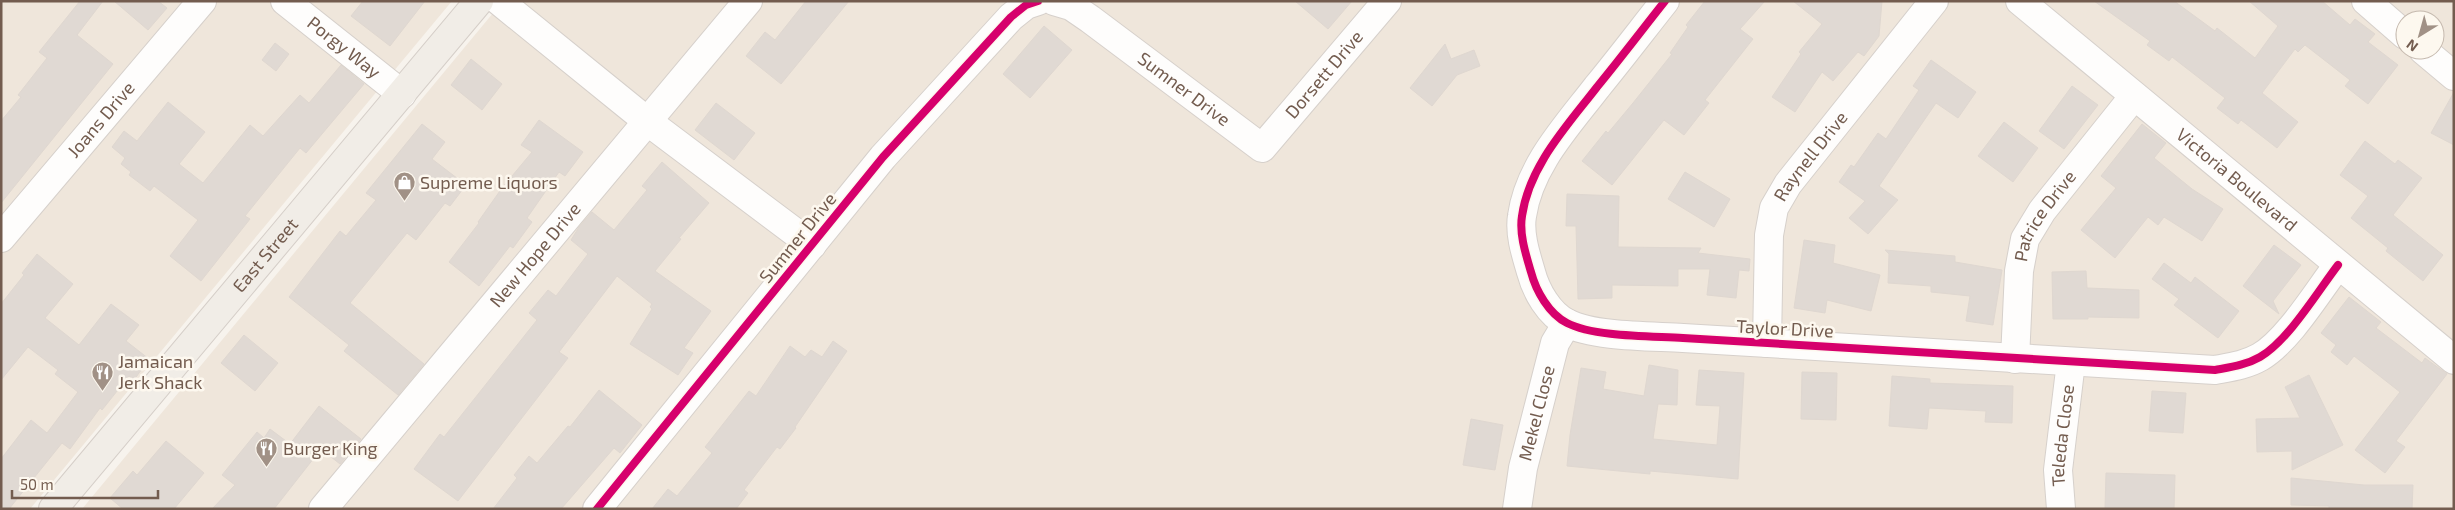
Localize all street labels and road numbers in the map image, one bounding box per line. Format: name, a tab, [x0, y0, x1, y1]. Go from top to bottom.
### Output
street label: Porgy Way	[303, 11, 386, 83]
street label: Dorsett Drive	[1280, 25, 1367, 123]
street label: Sumner Drive	[1134, 47, 1235, 130]
street label: Joans Drive	[62, 77, 139, 162]
street label: Raynell Drive	[1769, 106, 1852, 205]
street label: Victoria Boulevard	[2172, 123, 2302, 236]
street label: Patrice Drive	[2009, 166, 2080, 263]
street label: Sumner Drive	[754, 188, 840, 287]
street label: New Hope Drive	[484, 198, 585, 311]
street label: East Street	[228, 213, 302, 296]
street label: Taylor Drive	[1736, 314, 1834, 342]
street label: Mekel Close	[1513, 363, 1559, 463]
street label: Teleda Close	[2046, 383, 2078, 487]

